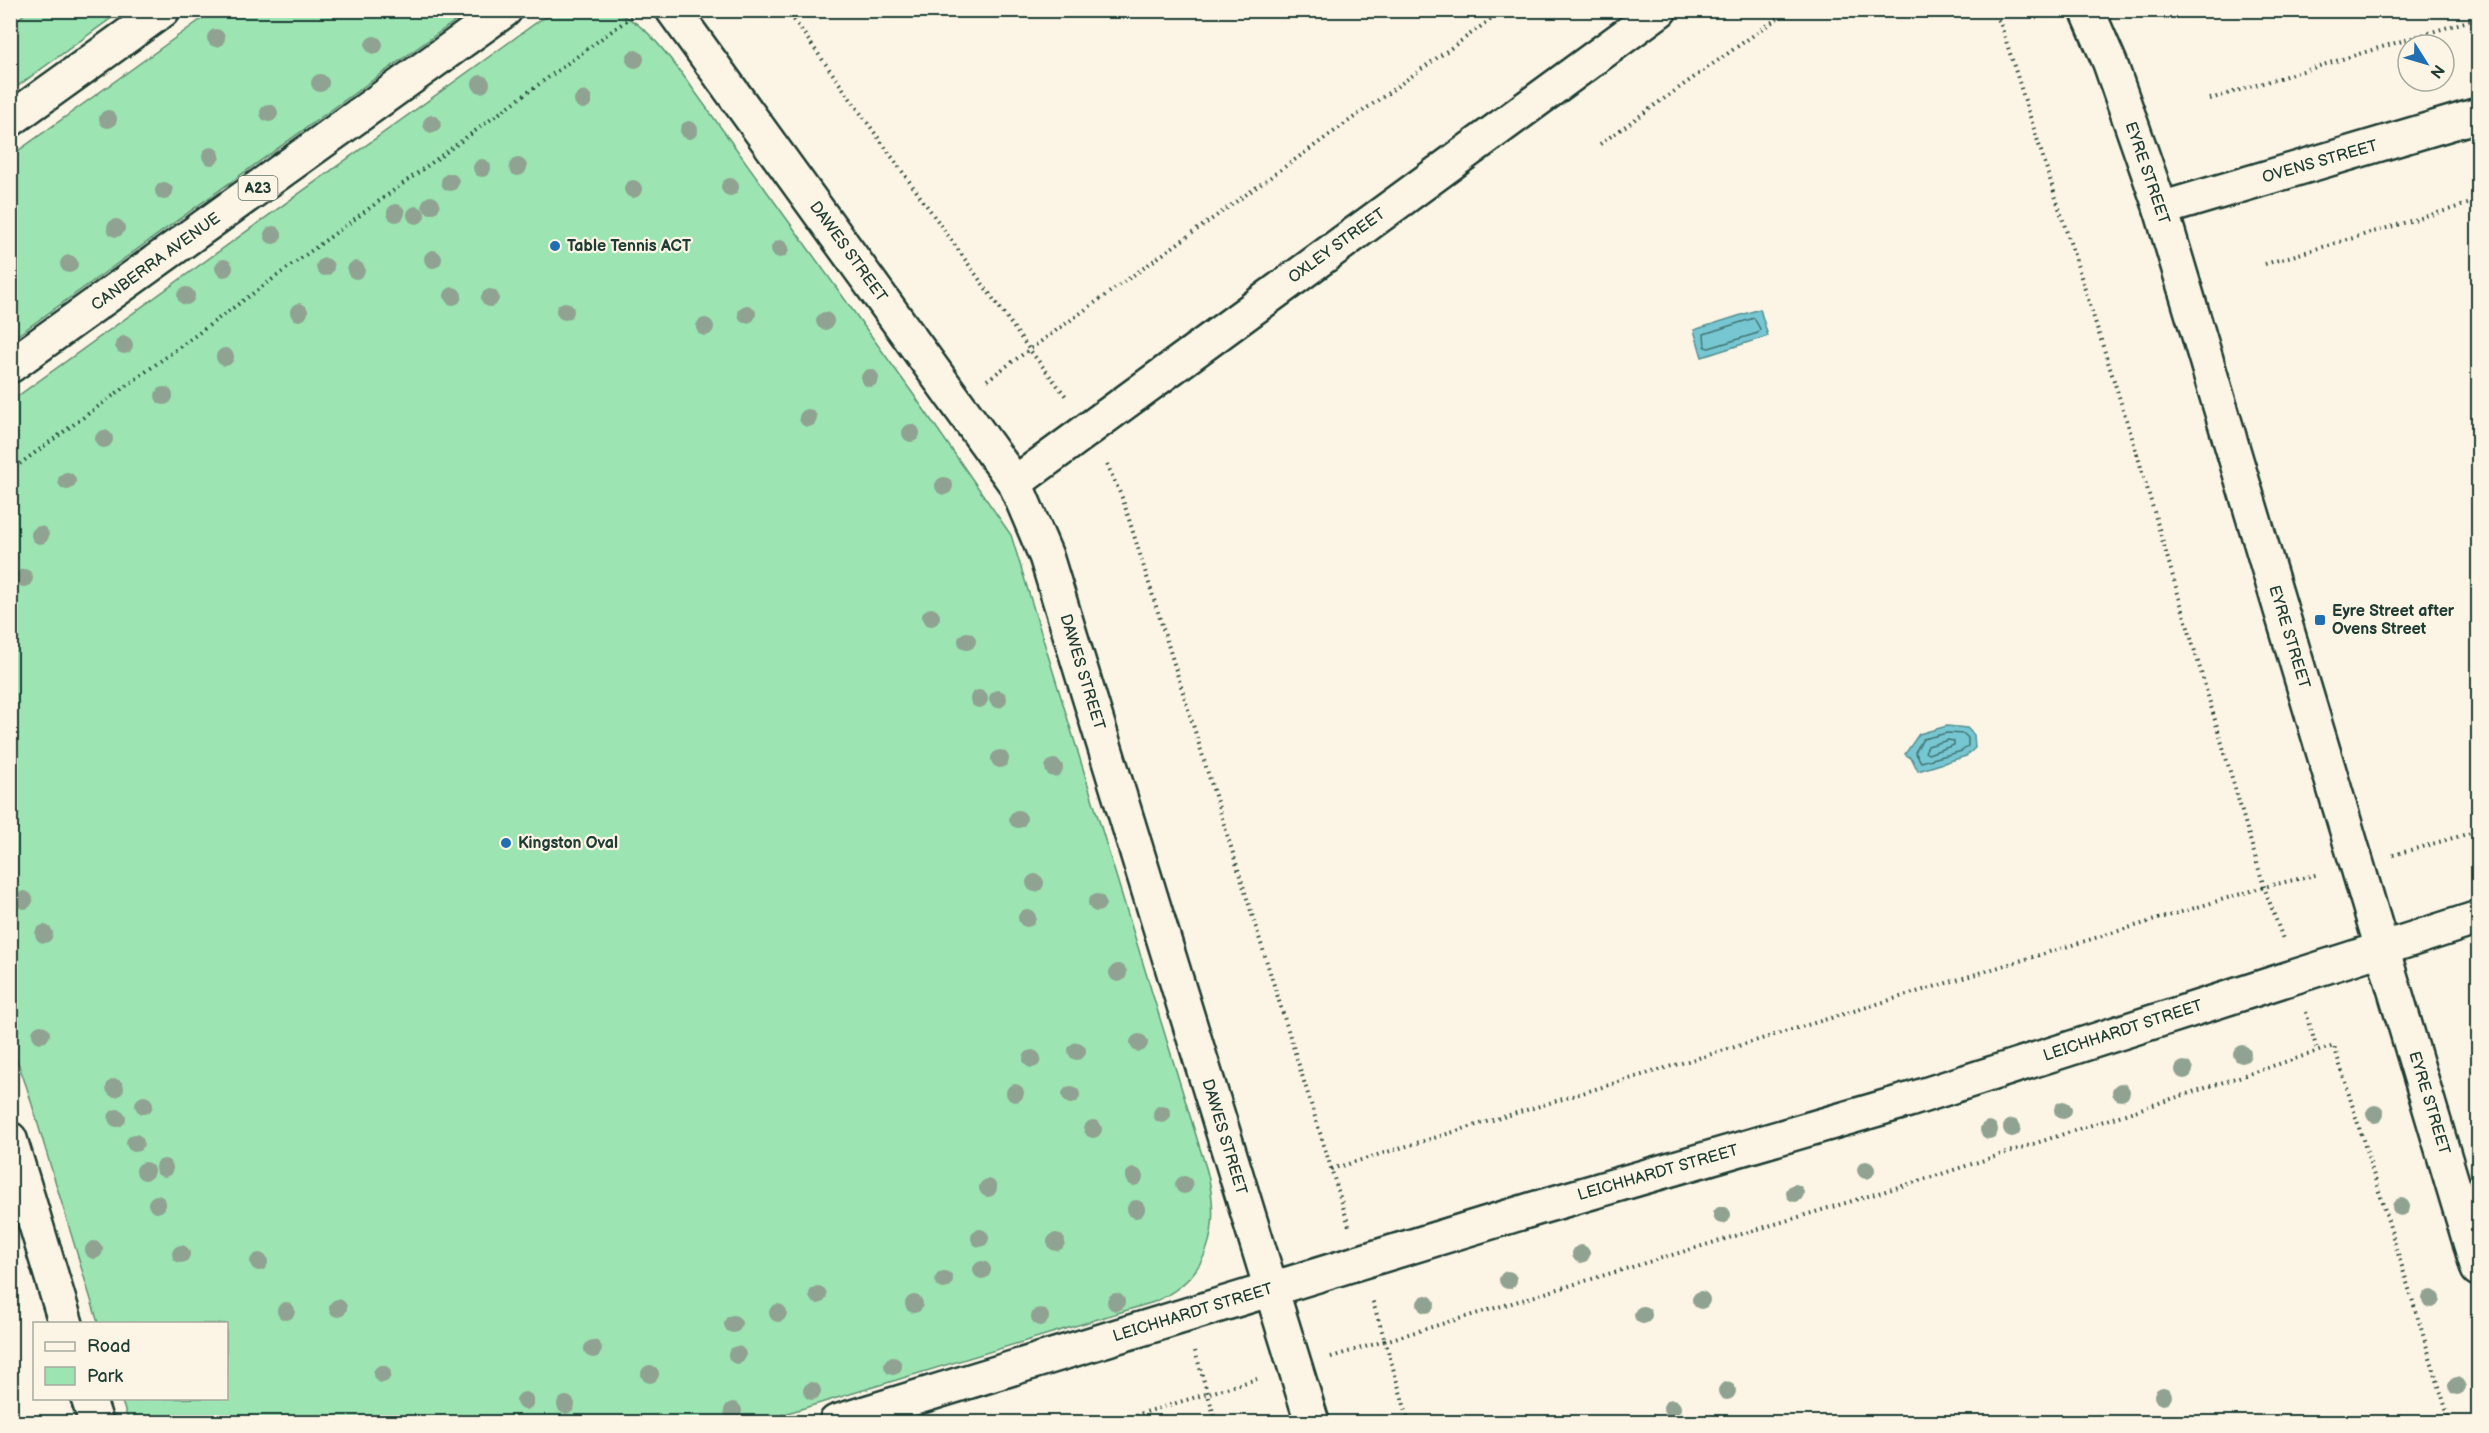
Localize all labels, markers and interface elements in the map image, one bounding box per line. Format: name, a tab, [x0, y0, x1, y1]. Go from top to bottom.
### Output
north arrow	[2396, 33, 2456, 93]
text: N	[2426, 61, 2448, 82]
street label: EYRE STREET	[2121, 119, 2174, 227]
street label: OVENS STREET	[2260, 136, 2380, 188]
road number: A23	[238, 176, 278, 200]
street label: DAWES STREET	[805, 198, 891, 306]
street label: OXLEY STREET	[1285, 204, 1389, 287]
street label: CANBERRA AVENUE	[88, 209, 224, 315]
place label: Table Tennis ACT	[567, 237, 692, 256]
marker: Table Tennis ACT	[548, 239, 562, 253]
street label: EYRE STREET	[2264, 583, 2314, 691]
place label: Eyre Street after Ovens Street	[2332, 602, 2455, 639]
street label: DAWES STREET	[1055, 612, 1109, 732]
marker: Eyre Street after Ovens Street	[2313, 613, 2327, 627]
place label: Kingston Oval	[518, 834, 618, 853]
marker: Kingston Oval	[499, 836, 513, 850]
street label: LEICHHARDT STREET	[2041, 996, 2205, 1066]
street label: EYRE STREET	[2404, 1049, 2454, 1157]
street label: DAWES STREET	[1197, 1077, 1251, 1197]
street label: LEICHHARDT STREET	[1575, 1141, 1741, 1205]
street label: LEICHHARDT STREET	[1111, 1280, 1276, 1346]
legend	[33, 1322, 228, 1400]
text: Road	[87, 1336, 131, 1357]
text: Park	[87, 1366, 123, 1387]

